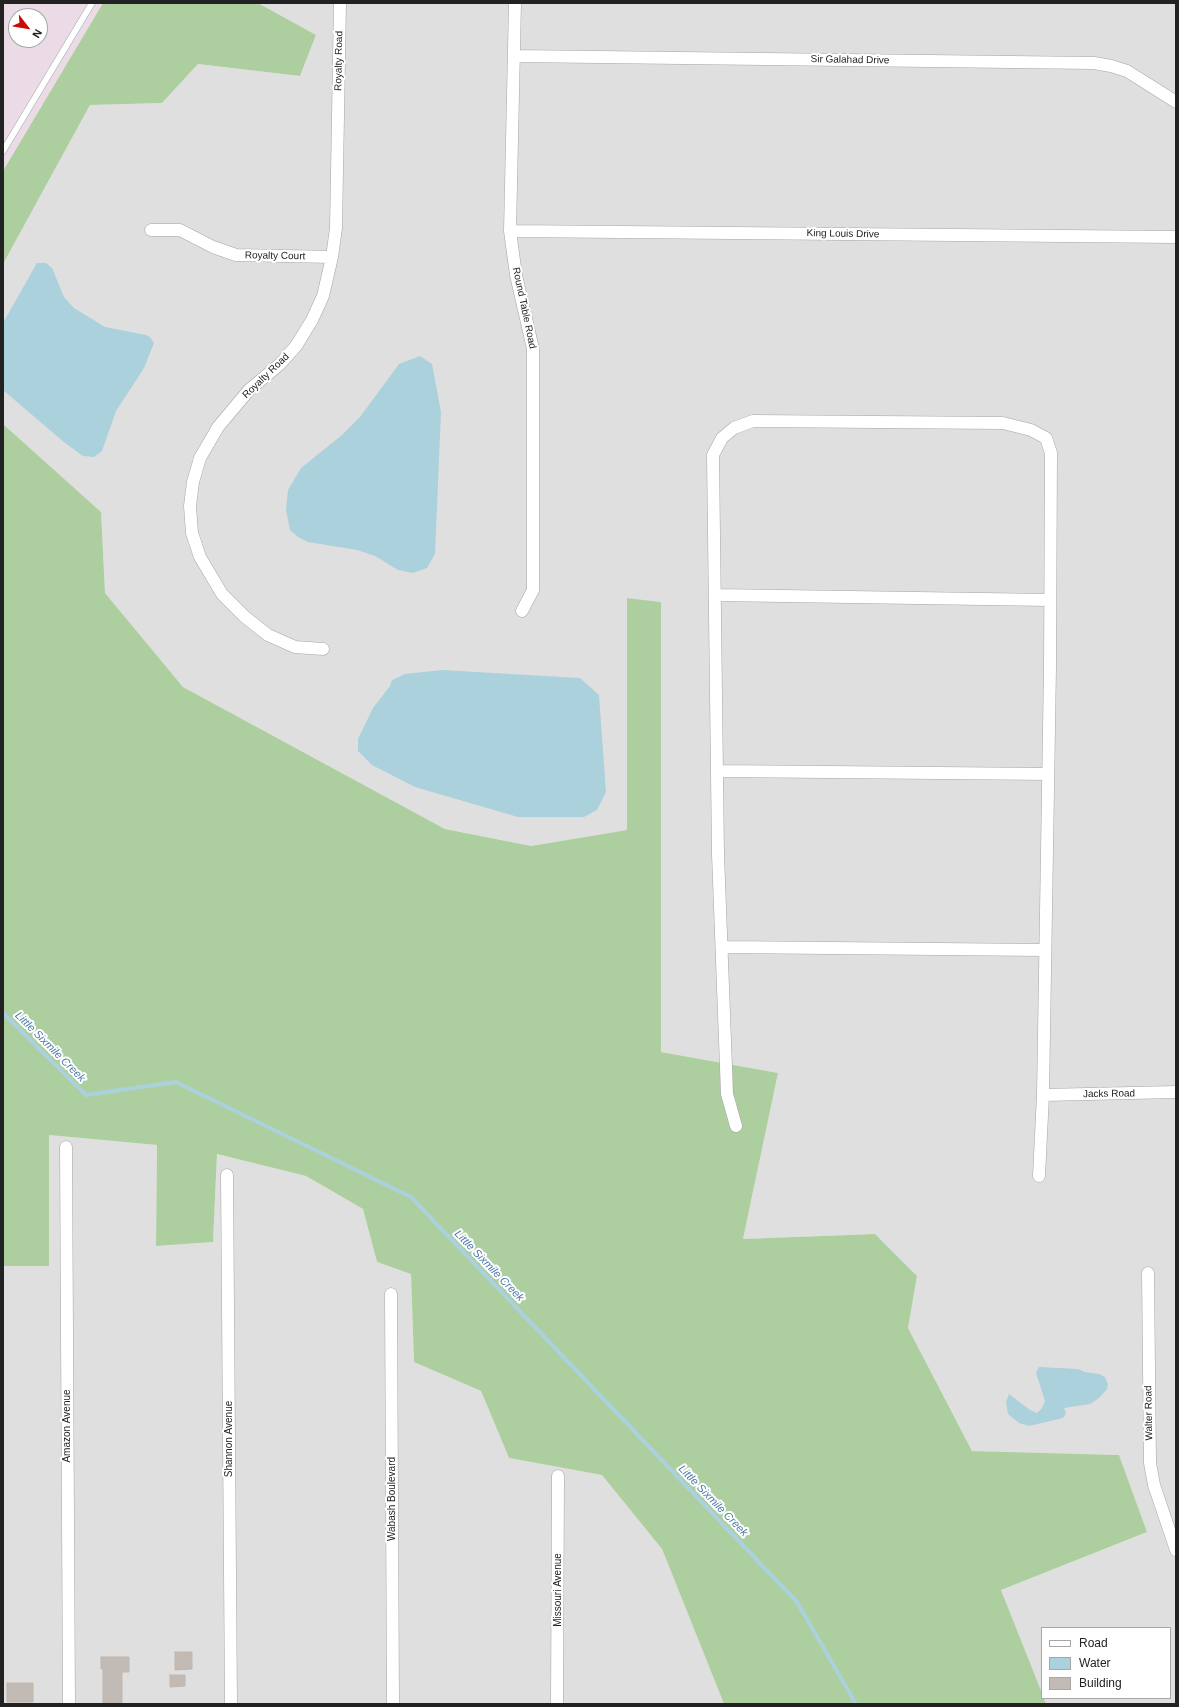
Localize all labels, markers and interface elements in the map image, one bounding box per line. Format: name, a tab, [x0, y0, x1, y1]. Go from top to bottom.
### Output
north arrow	[8, 8, 48, 48]
text: N	[30, 27, 45, 40]
street label: Royalty Road	[332, 31, 346, 91]
street label: Sir Galahad Drive	[810, 53, 890, 67]
street label: King Louis Drive	[806, 227, 880, 241]
street label: Royalty Court	[245, 249, 305, 263]
street label: Round Table Road	[510, 266, 538, 350]
street label: Royalty Road	[240, 351, 292, 401]
water label: Little Sixmile Creek	[12, 1009, 88, 1085]
street label: Jacks Road	[1083, 1088, 1135, 1100]
water label: Little Sixmile Creek	[452, 1228, 526, 1304]
street label: Walter Road	[1143, 1385, 1155, 1441]
street label: Amazon Avenue	[61, 1389, 73, 1463]
street label: Shannon Avenue	[223, 1401, 235, 1477]
street label: Wabash Boulevard	[386, 1457, 398, 1541]
water label: Little Sixmile Creek	[676, 1463, 750, 1539]
street label: Missouri Avenue	[552, 1553, 564, 1627]
legend	[1041, 1627, 1171, 1699]
text: Road	[1079, 1636, 1108, 1650]
text: Water	[1079, 1656, 1111, 1670]
text: Building	[1079, 1676, 1122, 1690]

